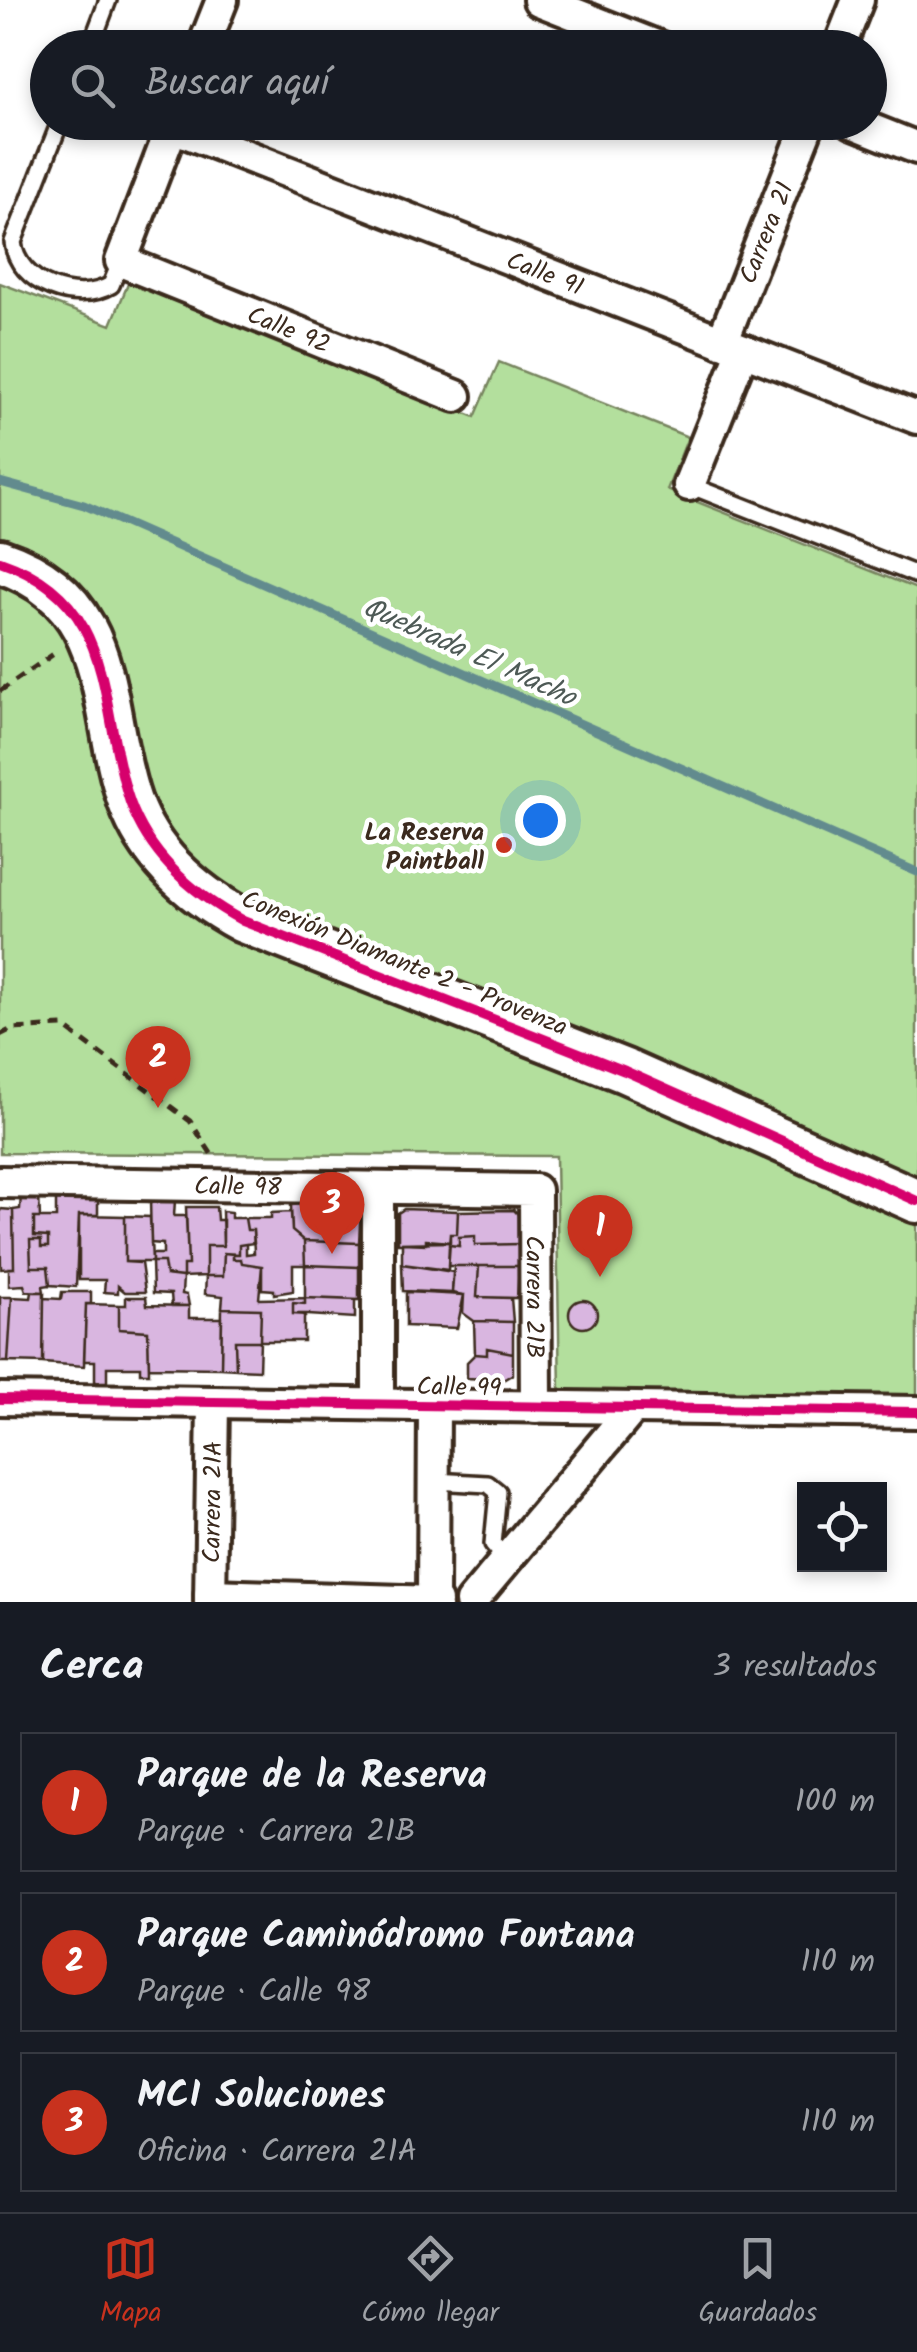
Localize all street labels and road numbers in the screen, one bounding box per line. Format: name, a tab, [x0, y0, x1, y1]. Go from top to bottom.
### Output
street label: Carrera 21	[729, 176, 806, 290]
street label: Calle 91	[500, 241, 589, 308]
street label: Calle 92	[241, 296, 336, 365]
street label: Conexión Diamante 2 - Provenza	[235, 880, 574, 1048]
street label: Calle 98	[194, 1167, 283, 1208]
street label: Carrera 21B	[513, 1235, 554, 1359]
street label: Calle 99	[416, 1367, 502, 1409]
street label: Carrera 21A	[193, 1441, 234, 1563]

